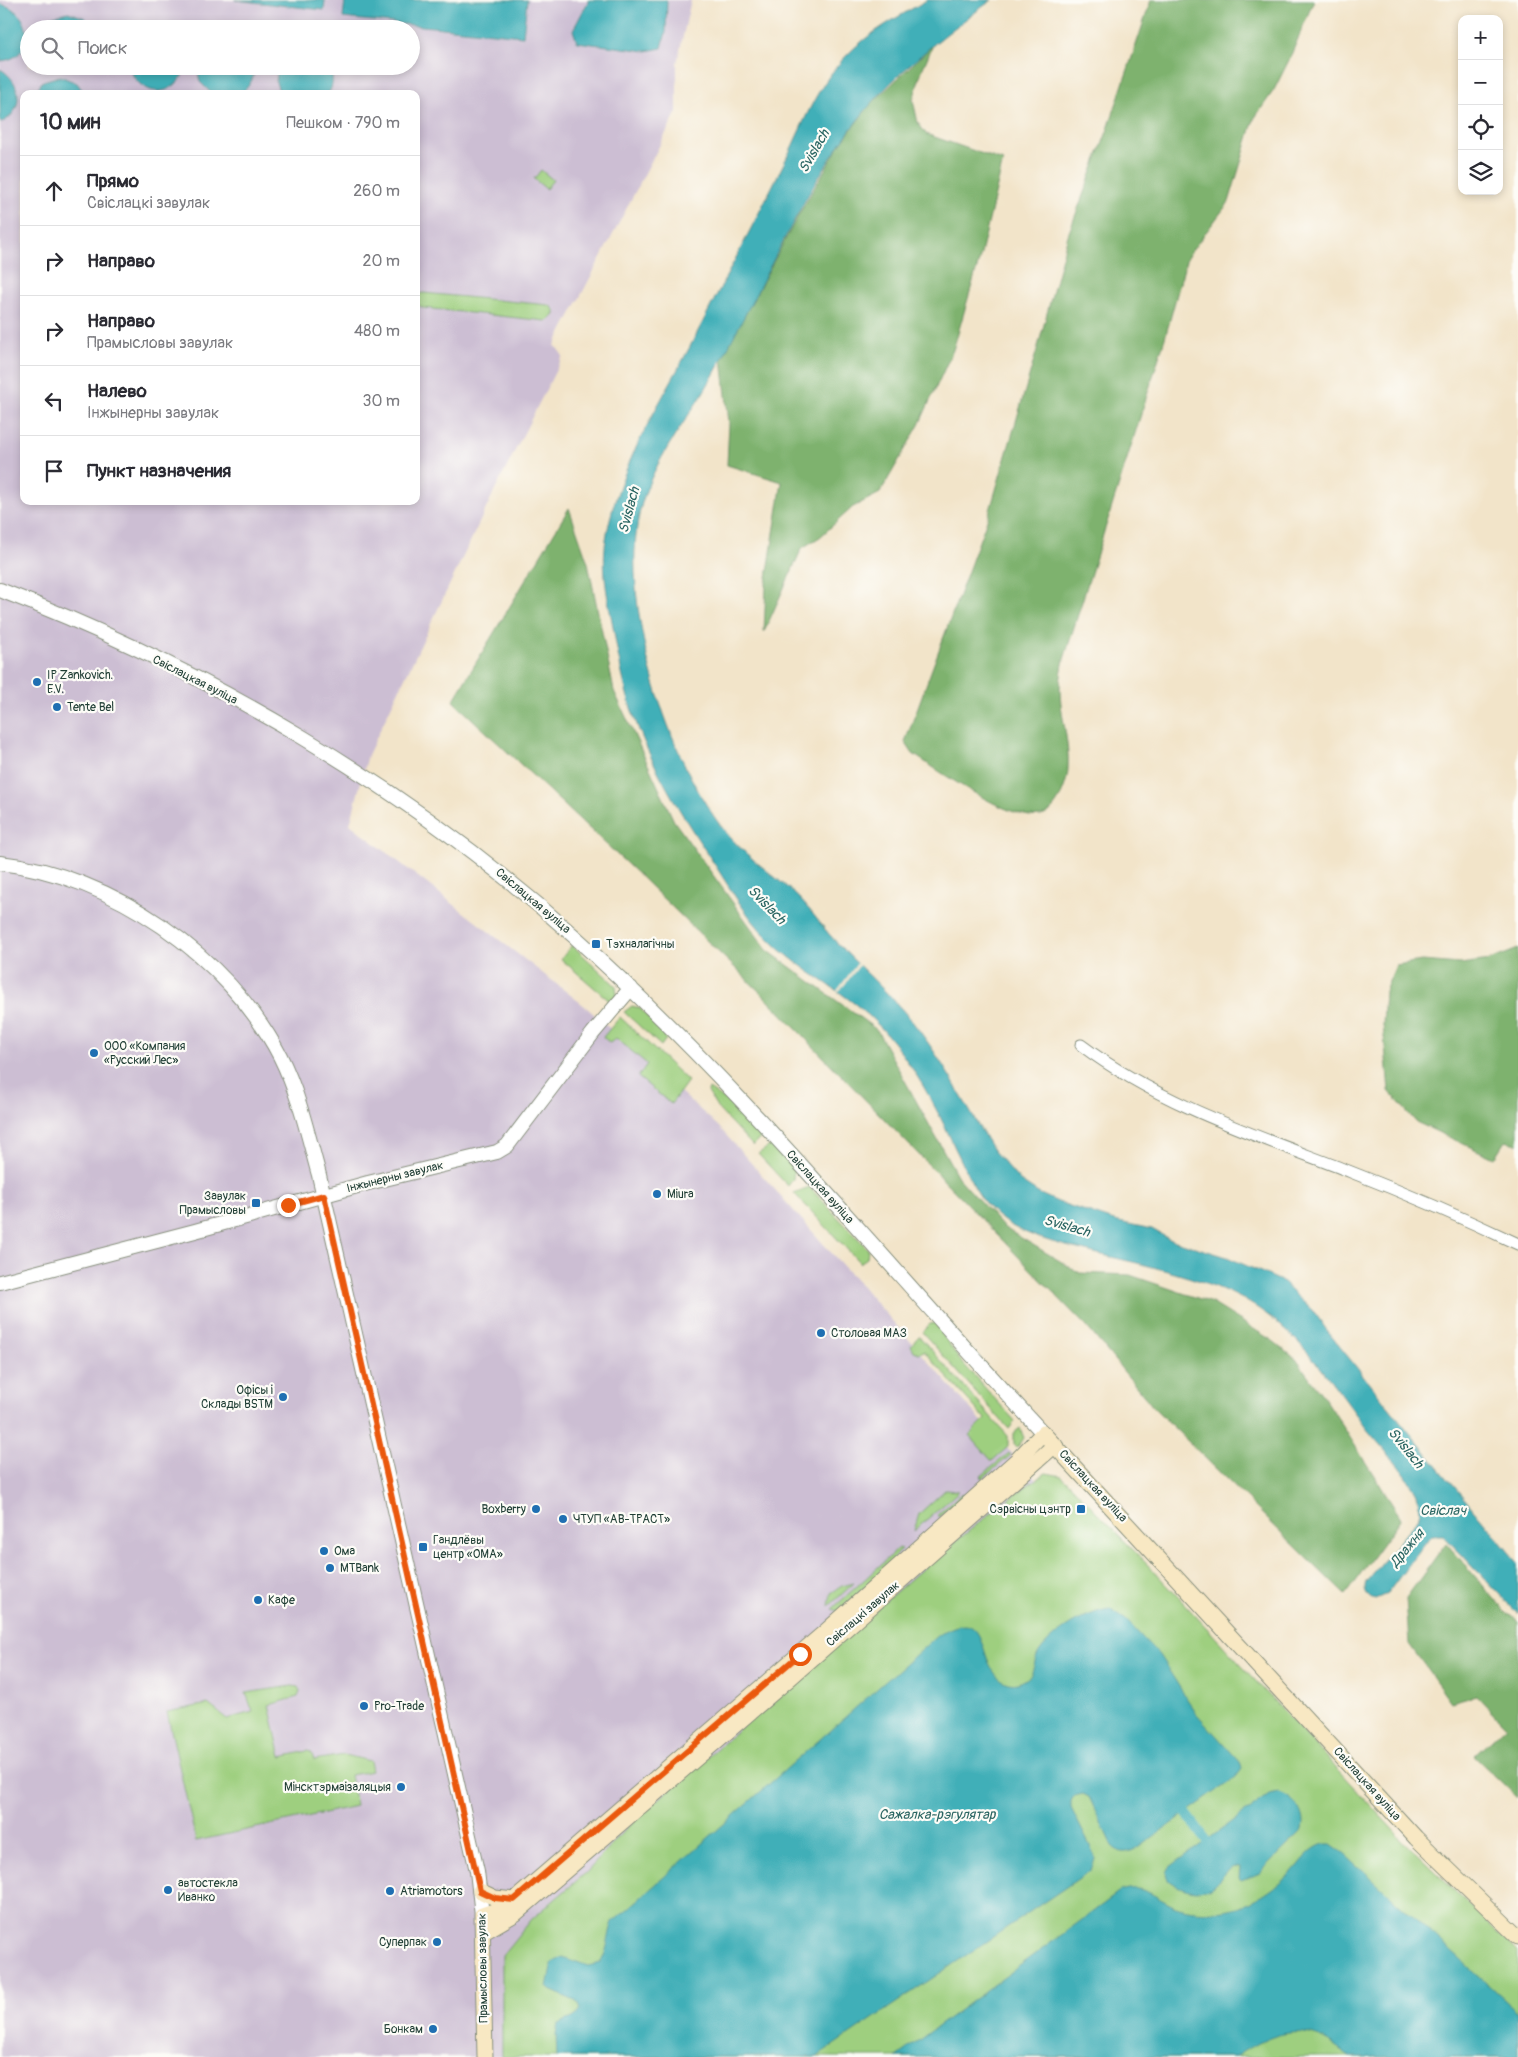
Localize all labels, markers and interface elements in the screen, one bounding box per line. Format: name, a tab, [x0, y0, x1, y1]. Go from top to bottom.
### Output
map controls	[1458, 15, 1503, 195]
button: +	[1458, 15, 1503, 60]
search box	[20, 20, 420, 75]
icon: search	[38, 34, 66, 62]
text: Поиск	[78, 36, 128, 60]
button: −	[1458, 60, 1503, 105]
button: locate	[1458, 105, 1503, 150]
text: 10 мин	[40, 109, 101, 136]
text: Пешком · 790 m	[286, 113, 400, 133]
water label: Svislach	[795, 125, 834, 175]
button: layers	[1458, 150, 1503, 195]
text: Прямо	[87, 169, 139, 193]
icon: ahead	[40, 177, 68, 205]
text: 260 m	[353, 181, 400, 201]
text: Свіслацкі завулак	[87, 193, 210, 213]
icon: right	[40, 247, 68, 275]
text: Направо	[87, 249, 155, 273]
text: 20 m	[362, 251, 400, 271]
text: Направо	[87, 309, 155, 333]
icon: right	[40, 317, 68, 345]
text: 480 m	[354, 321, 400, 341]
text: Прамысловы завулак	[87, 333, 233, 353]
text: Налево	[87, 379, 147, 403]
icon: left	[40, 387, 68, 415]
text: 30 m	[362, 391, 400, 411]
text: Інжынерны завулак	[87, 403, 219, 423]
icon: arrive	[40, 457, 68, 485]
text: Пункт назначения	[87, 459, 231, 483]
water label: Svislach	[615, 484, 644, 535]
street label: Свіслацкая вуліца	[150, 652, 240, 708]
place label: IP Zankovich. E.V.	[47, 668, 113, 697]
marker: IP Zankovich. E.V.	[31, 676, 43, 688]
place label: Tente Bel	[67, 700, 114, 715]
marker: Tente Bel	[51, 701, 63, 713]
street label: Свіслацкая вуліца	[492, 865, 574, 937]
water label: Svislach	[745, 882, 790, 929]
place label: Тэхналагічны	[606, 937, 675, 952]
marker: Тэхналагічны	[590, 938, 602, 950]
place label: ООО «Компания «Русский Лес»	[104, 1039, 186, 1068]
marker: ООО «Компания «Русский Лес»	[88, 1047, 100, 1059]
street label: Свіслацкая вуліца	[783, 1147, 857, 1227]
street label: Інжынерны завулак	[345, 1158, 445, 1196]
place label: Miura	[667, 1187, 694, 1202]
marker: Miura	[651, 1188, 663, 1200]
place label: Завулак Прамысловы	[179, 1189, 246, 1218]
route end	[277, 1194, 300, 1217]
marker: Завулак Прамысловы	[250, 1197, 262, 1209]
water label: Svislach	[1042, 1211, 1093, 1241]
place label: Столовая МАЗ	[831, 1326, 907, 1341]
marker: Столовая МАЗ	[815, 1327, 827, 1339]
place label: Офісы і Склады BSTM	[201, 1383, 273, 1412]
marker: Офісы і Склады BSTM	[277, 1391, 289, 1403]
water label: Svislach	[1385, 1424, 1428, 1473]
street label: Свіслацкая вуліца	[1056, 1447, 1131, 1526]
place label: Boxberry	[481, 1502, 526, 1517]
place label: Сэрвісны цэнтр	[989, 1502, 1071, 1517]
water label: Свіслач	[1420, 1502, 1467, 1519]
marker: Boxberry	[530, 1503, 542, 1515]
marker: Сэрвісны цэнтр	[1075, 1503, 1087, 1515]
place label: ЧТУП «АВ-ТРАСТ»	[573, 1512, 670, 1527]
marker: ЧТУП «АВ-ТРАСТ»	[557, 1513, 569, 1525]
water label: Дражня	[1386, 1525, 1429, 1571]
place label: Гандлёвы центр «ОМА»	[433, 1533, 503, 1562]
marker: Гандлёвы центр «ОМА»	[417, 1541, 429, 1553]
place label: Ома	[334, 1544, 356, 1559]
marker: Ома	[318, 1545, 330, 1557]
place label: MTBank	[340, 1561, 379, 1576]
marker: MTBank	[324, 1562, 336, 1574]
street label: Свіслацкі завулак	[823, 1578, 903, 1650]
place label: Кафе	[268, 1593, 295, 1608]
marker: Кафе	[252, 1594, 264, 1606]
route start	[789, 1643, 812, 1666]
place label: Pro-Trade	[374, 1699, 424, 1714]
marker: Pro-Trade	[358, 1700, 370, 1712]
street label: Свіслацкая вуліца	[1330, 1744, 1404, 1824]
place label: Мінсктэрмаізаляцыя	[284, 1780, 391, 1795]
marker: Мінсктэрмаізаляцыя	[395, 1781, 407, 1793]
water label: Сажалка-рэгулятар	[879, 1806, 997, 1823]
place label: автостекла Иванко	[178, 1876, 238, 1905]
marker: автостекла Иванко	[162, 1884, 174, 1896]
place label: Atriamotors	[400, 1884, 463, 1899]
marker: Atriamotors	[384, 1885, 396, 1897]
street label: Прамысловы завулак	[475, 1913, 491, 2023]
place label: Суперпак	[379, 1935, 427, 1950]
marker: Суперпак	[431, 1936, 443, 1948]
place label: Бонкам	[384, 2022, 423, 2037]
marker: Бонкам	[427, 2023, 439, 2035]

